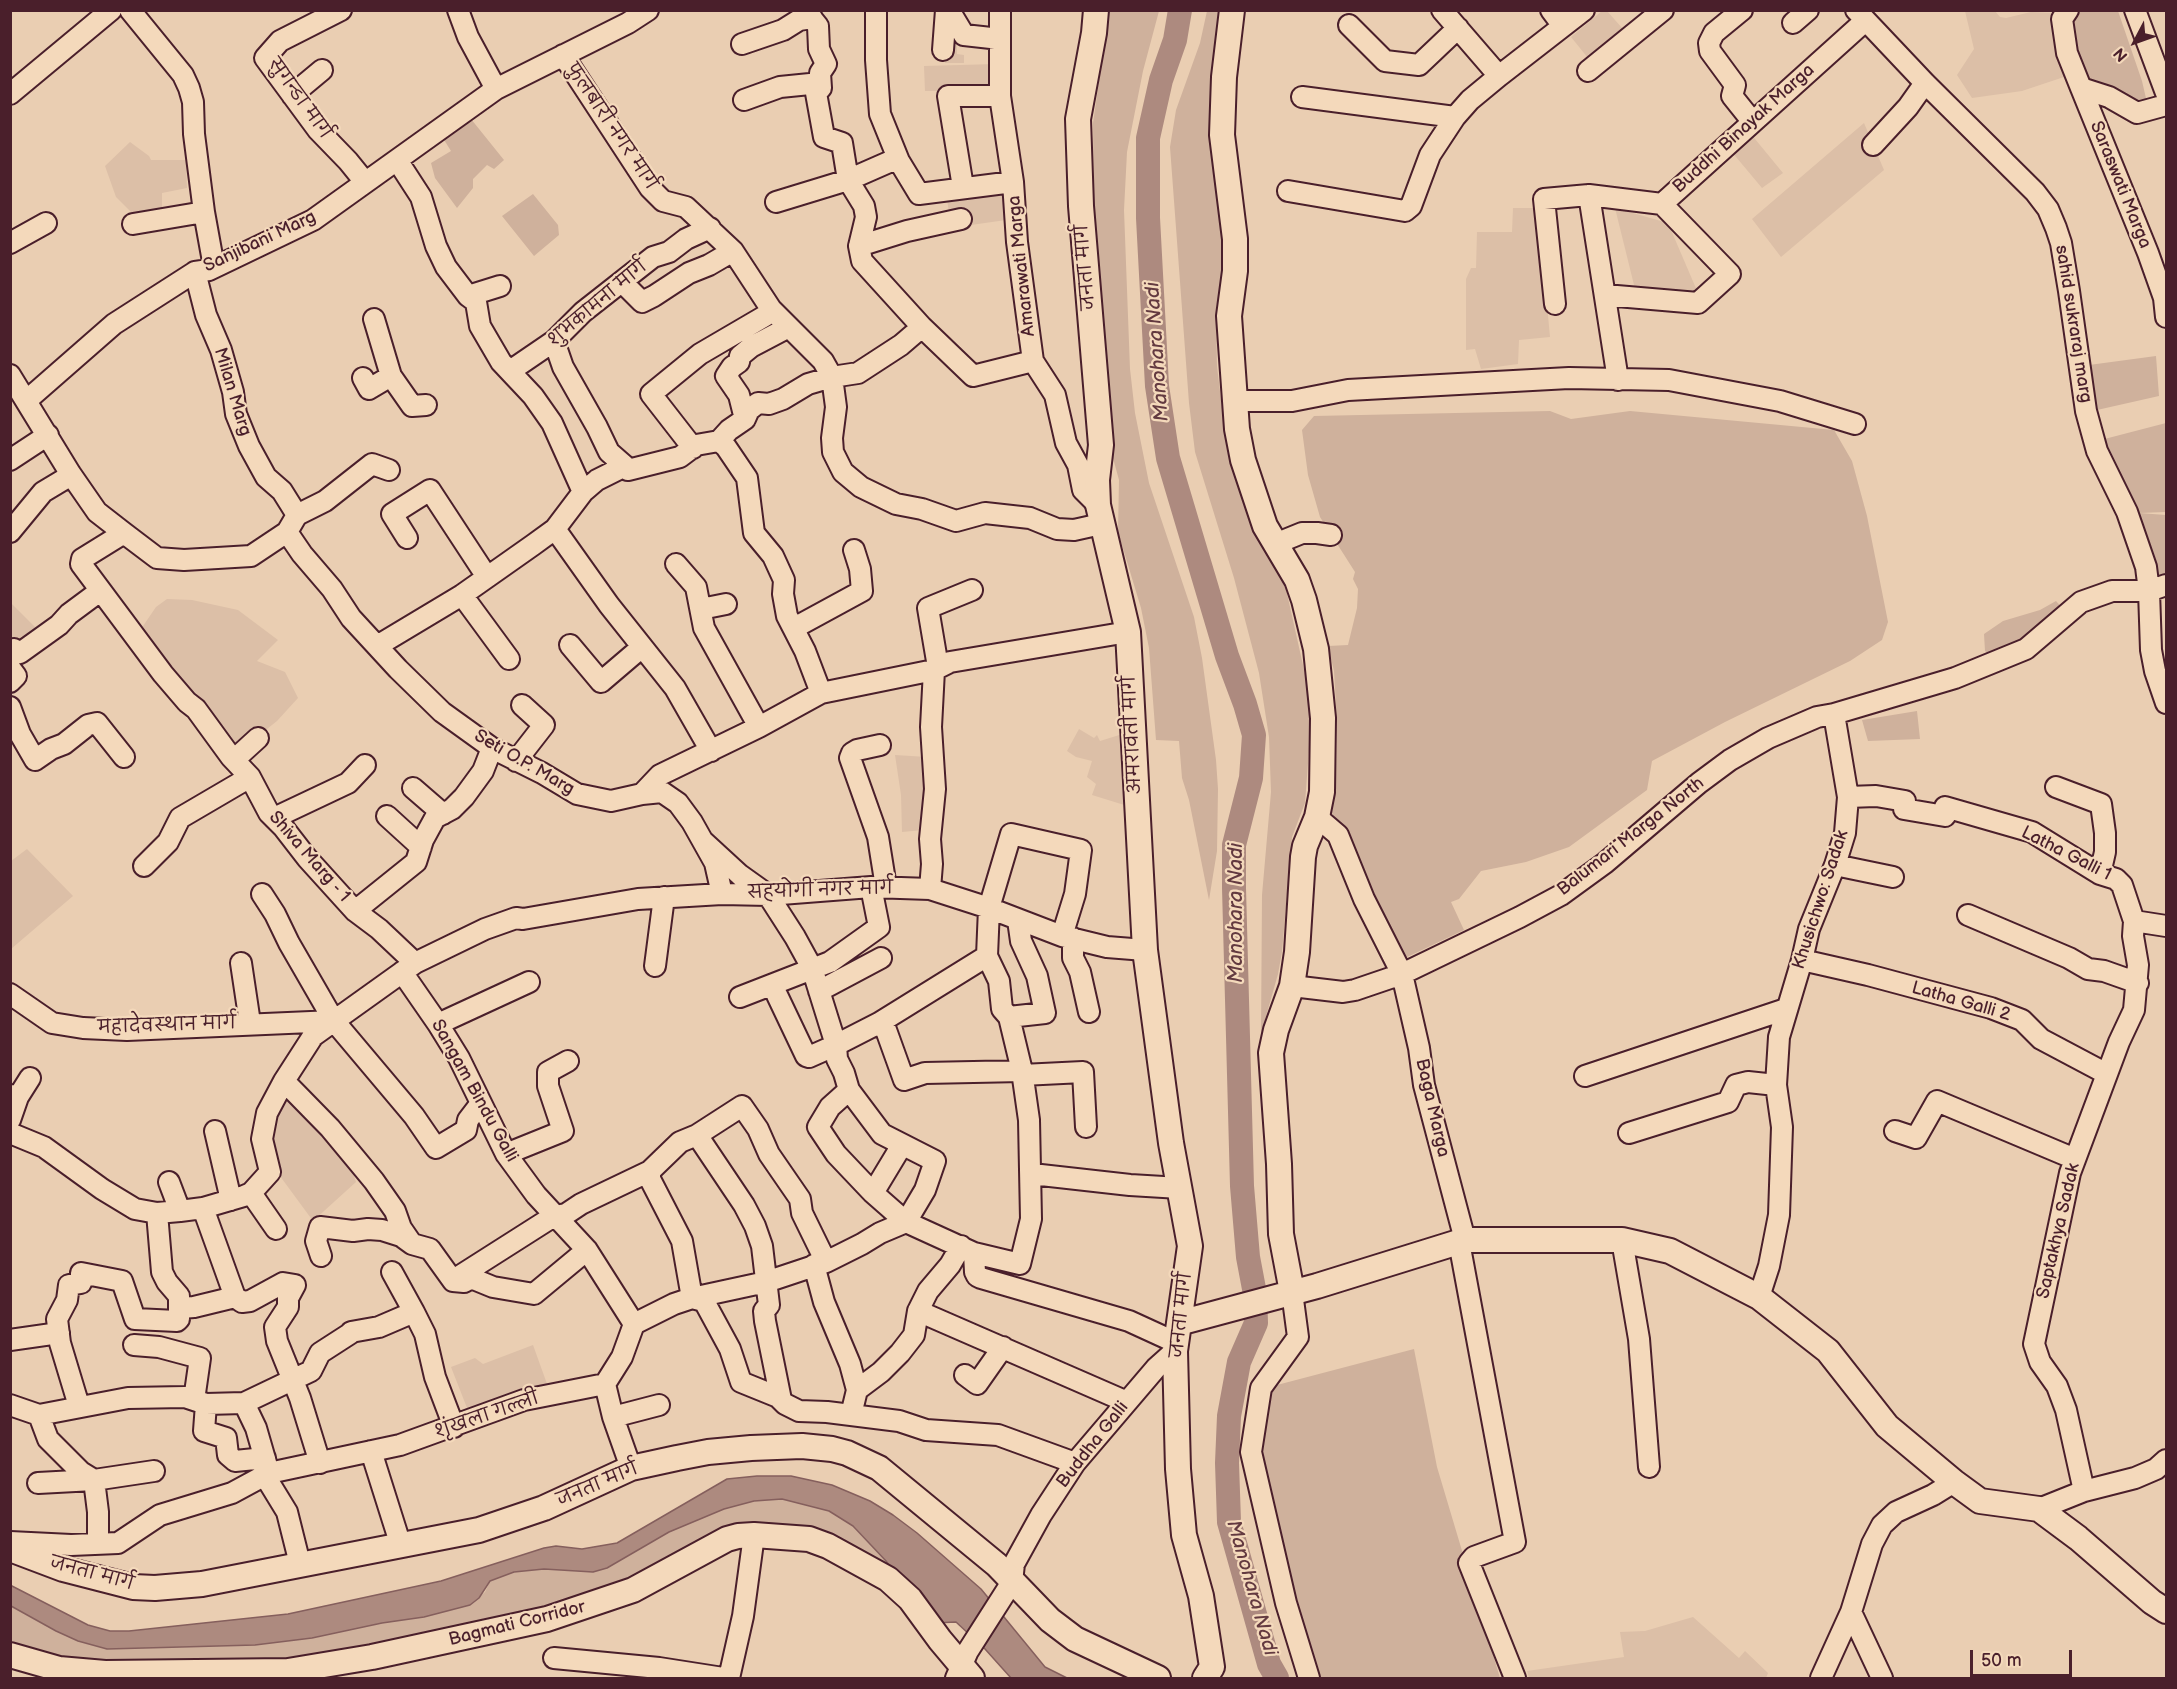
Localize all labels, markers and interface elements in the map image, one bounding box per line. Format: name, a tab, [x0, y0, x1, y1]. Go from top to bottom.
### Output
north arrow	[2105, 12, 2165, 72]
text: N	[2110, 43, 2132, 65]
street label: सुगन्डा मार्ग	[263, 55, 335, 143]
street label: फुलबारी नगर मार्ग	[561, 60, 661, 194]
street label: Buddhi Binayak Marga	[1669, 60, 1819, 198]
street label: Saraswati Marga	[2085, 118, 2155, 252]
street label: Amarawati Marga	[1004, 194, 1040, 338]
street label: Sanjibani Marg	[200, 207, 320, 277]
street label: जनता मार्ग	[1072, 223, 1100, 311]
street label: sahid sukraraj marg	[2050, 243, 2096, 405]
street label: शुभकामना मार्ग	[544, 256, 652, 352]
water label: Manohara Nadi	[1141, 281, 1175, 423]
street label: Milan Marg	[208, 345, 256, 439]
street label: अमरावती मार्ग	[1119, 675, 1147, 795]
street label: Seti O.P. Marg	[470, 726, 578, 800]
street label: Balumari Marga North	[1553, 773, 1709, 901]
street label: Shiva Marg - 1	[264, 807, 354, 907]
street label: Latha Galli 1	[2017, 822, 2115, 886]
street label: Khusichwo: Sadak	[1788, 828, 1854, 972]
water label: Manohara Nadi	[1225, 843, 1249, 983]
street label: सहयोगी नगर मार्ग	[747, 878, 893, 904]
street label: Latha Galli 2	[1909, 978, 2013, 1026]
street label: महादेवस्थान मार्ग	[97, 1013, 237, 1039]
street label: Sangam Bindu Galli	[426, 1016, 522, 1166]
street label: Baga Marga	[1410, 1057, 1454, 1159]
street label: Saptakhya Sadak	[2033, 1161, 2085, 1301]
street label: जनता मार्ग	[1167, 1271, 1197, 1359]
street label: शृंखला गल्ली	[432, 1388, 542, 1444]
street label: Buddha Galli	[1053, 1397, 1133, 1493]
street label: जनता मार्ग	[554, 1458, 642, 1512]
water label: Manohara Nadi	[1220, 1518, 1282, 1658]
street label: जनता मार्ग	[48, 1552, 136, 1596]
street label: Bagmati Corridor	[447, 1597, 587, 1651]
scale bar	[1973, 1638, 2075, 1676]
text: 50 m	[1981, 1650, 2022, 1671]

